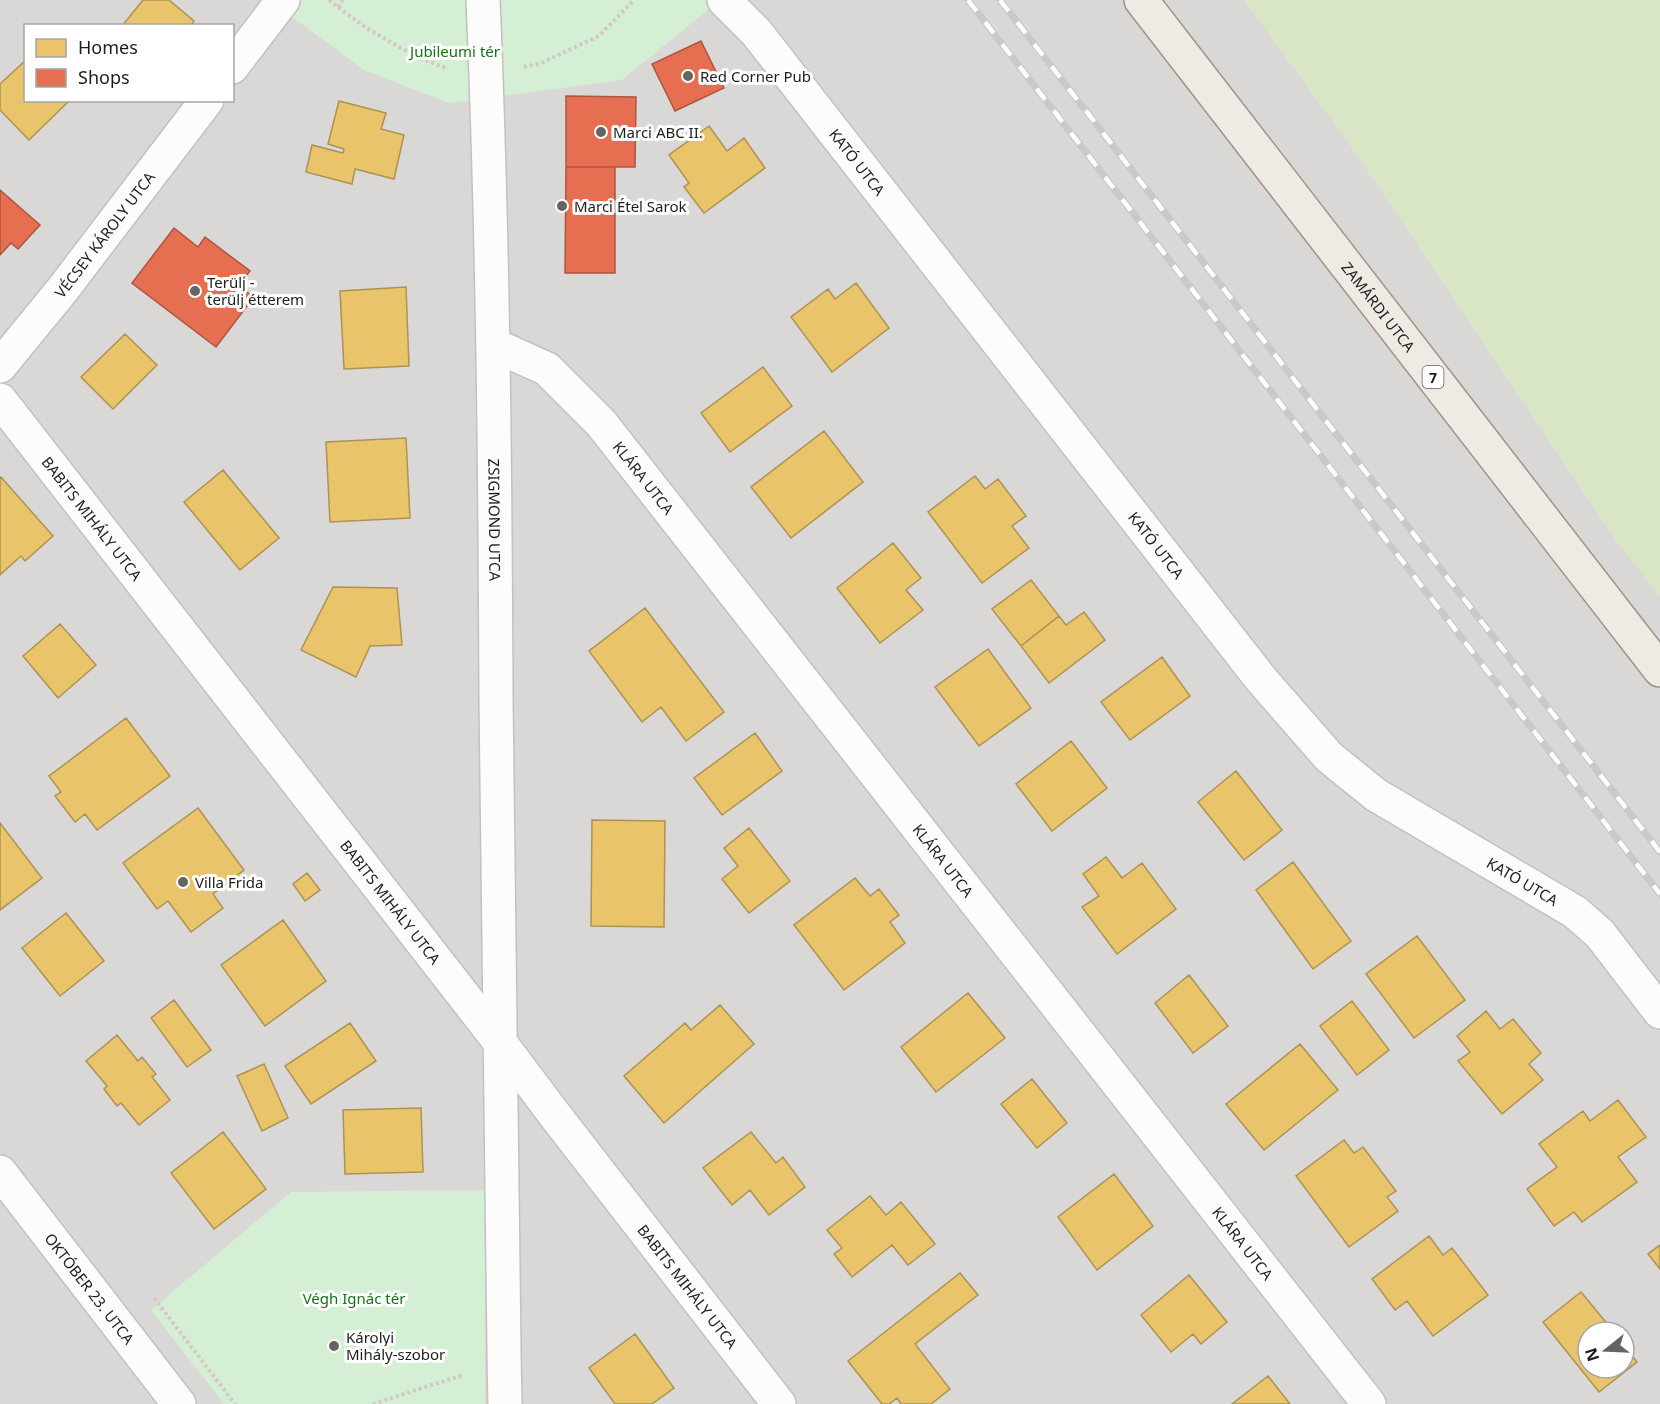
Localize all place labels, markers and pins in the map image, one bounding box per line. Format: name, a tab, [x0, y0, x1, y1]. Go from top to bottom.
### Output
place label: Red Corner Pub	[700, 66, 811, 86]
marker: Red Corner Pub	[681, 69, 695, 83]
place label: Marci ABC II.	[613, 122, 703, 142]
marker: Marci ABC II.	[594, 125, 608, 139]
place label: Marci Étel Sarok	[574, 196, 687, 216]
marker: Marci Étel Sarok	[555, 199, 569, 213]
place label: Terülj - terülj étterem	[207, 272, 304, 309]
marker: Terülj - terülj étterem	[188, 284, 202, 298]
place label: Villa Frida	[195, 872, 263, 892]
marker: Villa Frida	[176, 875, 190, 889]
place label: Károlyi Mihály-szobor	[346, 1327, 445, 1364]
marker: Károlyi Mihály-szobor	[327, 1339, 341, 1353]

